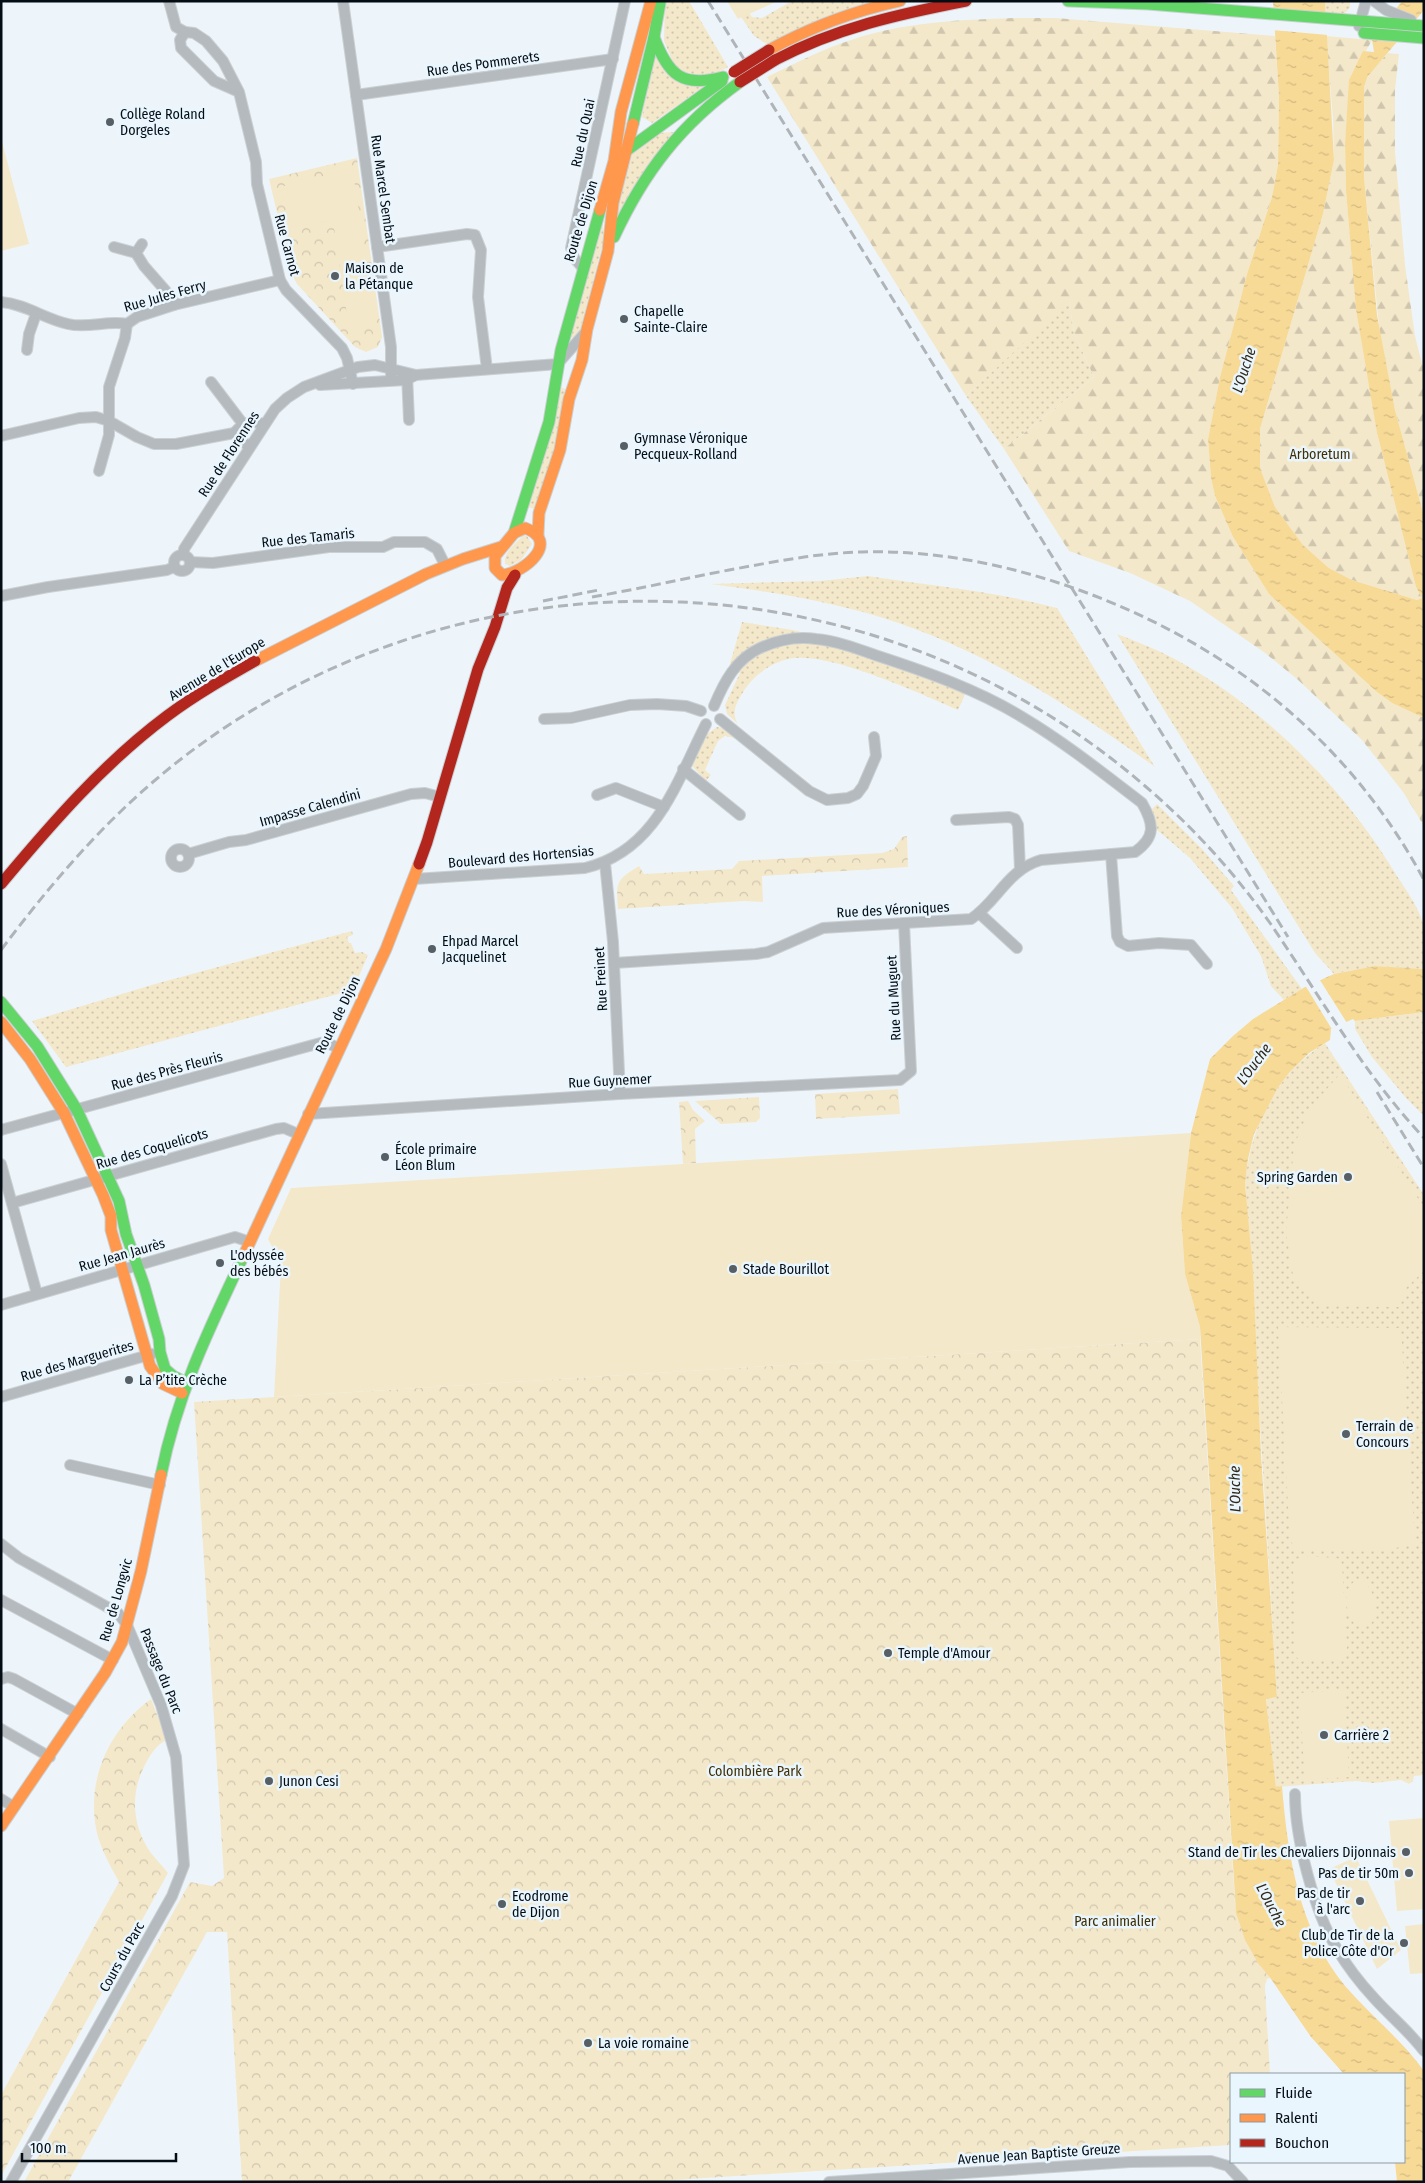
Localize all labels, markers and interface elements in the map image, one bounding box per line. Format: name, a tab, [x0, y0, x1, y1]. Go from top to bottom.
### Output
street label: Rue des Pommerets	[426, 48, 540, 80]
street label: Rue du Quai	[567, 97, 599, 169]
place label: Collège Roland Dorgeles	[120, 106, 205, 139]
marker: Collège Roland Dorgeles	[104, 116, 116, 128]
street label: Rue Marcel Sembat	[367, 134, 399, 245]
street label: Route de Dijon	[561, 178, 601, 264]
street label: Rue Carnot	[271, 212, 303, 278]
place label: Maison de la Pétanque	[345, 260, 413, 293]
marker: Maison de la Pétanque	[329, 270, 341, 282]
street label: Rue Jules Ferry	[122, 276, 209, 316]
place label: Chapelle Sainte-Claire	[634, 303, 708, 336]
marker: Chapelle Sainte-Claire	[618, 313, 630, 325]
water label: L'Ouche	[1228, 345, 1260, 395]
street label: Rue de Florennes	[195, 408, 263, 500]
place label: Gymnase Véronique Pecqueux-Rolland	[634, 430, 748, 463]
marker: Gymnase Véronique Pecqueux-Rolland	[618, 440, 630, 452]
park label: Arboretum	[1289, 446, 1351, 463]
street label: Rue des Tamaris	[261, 525, 355, 551]
street label: Avenue de l'Europe	[166, 634, 268, 704]
street label: Impasse Calendini	[258, 785, 362, 831]
street label: Boulevard des Hortensias	[447, 842, 595, 872]
street label: Rue des Véroniques	[836, 899, 950, 921]
place label: Ehpad Marcel Jacquelinet	[442, 933, 519, 966]
marker: Ehpad Marcel Jacquelinet	[426, 943, 438, 955]
street label: Rue Freinet	[591, 946, 611, 1012]
street label: Rue du Muguet	[883, 954, 905, 1041]
street label: Route de Dijon	[312, 973, 364, 1057]
water label: L'Ouche	[1233, 1040, 1275, 1088]
street label: Rue des Près Fleuris	[109, 1048, 225, 1094]
street label: Rue Guynemer	[568, 1070, 652, 1092]
street label: Rue des Coquelicots	[94, 1125, 210, 1173]
place label: École primaire Léon Blum	[395, 1140, 477, 1174]
marker: École primaire Léon Blum	[379, 1151, 391, 1163]
place label: Spring Garden	[1257, 1169, 1338, 1186]
marker: Spring Garden	[1342, 1171, 1354, 1183]
street label: Rue Jean Jaurès	[77, 1235, 167, 1275]
place label: L'odyssée des bébés	[230, 1247, 288, 1280]
marker: L'odyssée des bébés	[214, 1257, 226, 1269]
place label: Stade Bourillot	[743, 1261, 829, 1278]
marker: Stade Bourillot	[727, 1263, 739, 1275]
street label: Rue des Marguerites	[19, 1337, 135, 1385]
place label: La P’tite Crèche	[139, 1372, 227, 1389]
marker: La P’tite Crèche	[123, 1374, 135, 1386]
place label: Terrain de Concours	[1356, 1418, 1414, 1451]
marker: Terrain de Concours	[1340, 1428, 1352, 1440]
water label: L'Ouche	[1226, 1466, 1244, 1512]
street label: Rue de Longvic	[96, 1556, 136, 1644]
street label: Passage du Parc	[136, 1626, 186, 1716]
place label: Temple d'Amour	[898, 1645, 990, 1662]
marker: Temple d'Amour	[882, 1647, 894, 1659]
place label: Carrière 2	[1334, 1727, 1389, 1744]
marker: Carrière 2	[1318, 1729, 1330, 1741]
park label: Colombière Park	[708, 1763, 802, 1780]
place label: Junon Cesi	[279, 1773, 339, 1790]
marker: Junon Cesi	[263, 1775, 275, 1787]
place label: Stand de Tir les Chevaliers Dijonnais	[1188, 1844, 1396, 1861]
marker: Stand de Tir les Chevaliers Dijonnais	[1400, 1846, 1412, 1858]
place label: Pas de tir 50m	[1318, 1865, 1399, 1882]
marker: Pas de tir 50m	[1403, 1867, 1415, 1879]
water label: L'Ouche	[1252, 1880, 1290, 1930]
place label: Pas de tir à l'arc	[1297, 1885, 1350, 1918]
place label: Ecodrome de Dijon	[512, 1888, 569, 1921]
marker: Pas de tir à l'arc	[1354, 1895, 1366, 1907]
marker: Ecodrome de Dijon	[496, 1898, 508, 1910]
park label: Parc animalier	[1074, 1913, 1156, 1930]
street label: Cours du Parc	[96, 1919, 148, 1995]
place label: Club de Tir de la Police Côte d'Or	[1301, 1927, 1394, 1960]
marker: Club de Tir de la Police Côte d'Or	[1398, 1937, 1410, 1949]
place label: La voie romaine	[598, 2035, 689, 2052]
marker: La voie romaine	[582, 2037, 594, 2049]
legend	[1230, 2073, 1405, 2163]
text: Fluide	[1275, 2084, 1312, 2102]
text: Ralenti	[1275, 2109, 1318, 2127]
scale bar	[22, 2130, 176, 2162]
text: Bouchon	[1275, 2134, 1329, 2152]
text: 100 m	[30, 2139, 67, 2157]
street label: Avenue Jean Baptiste Greuze	[957, 2140, 1121, 2168]

